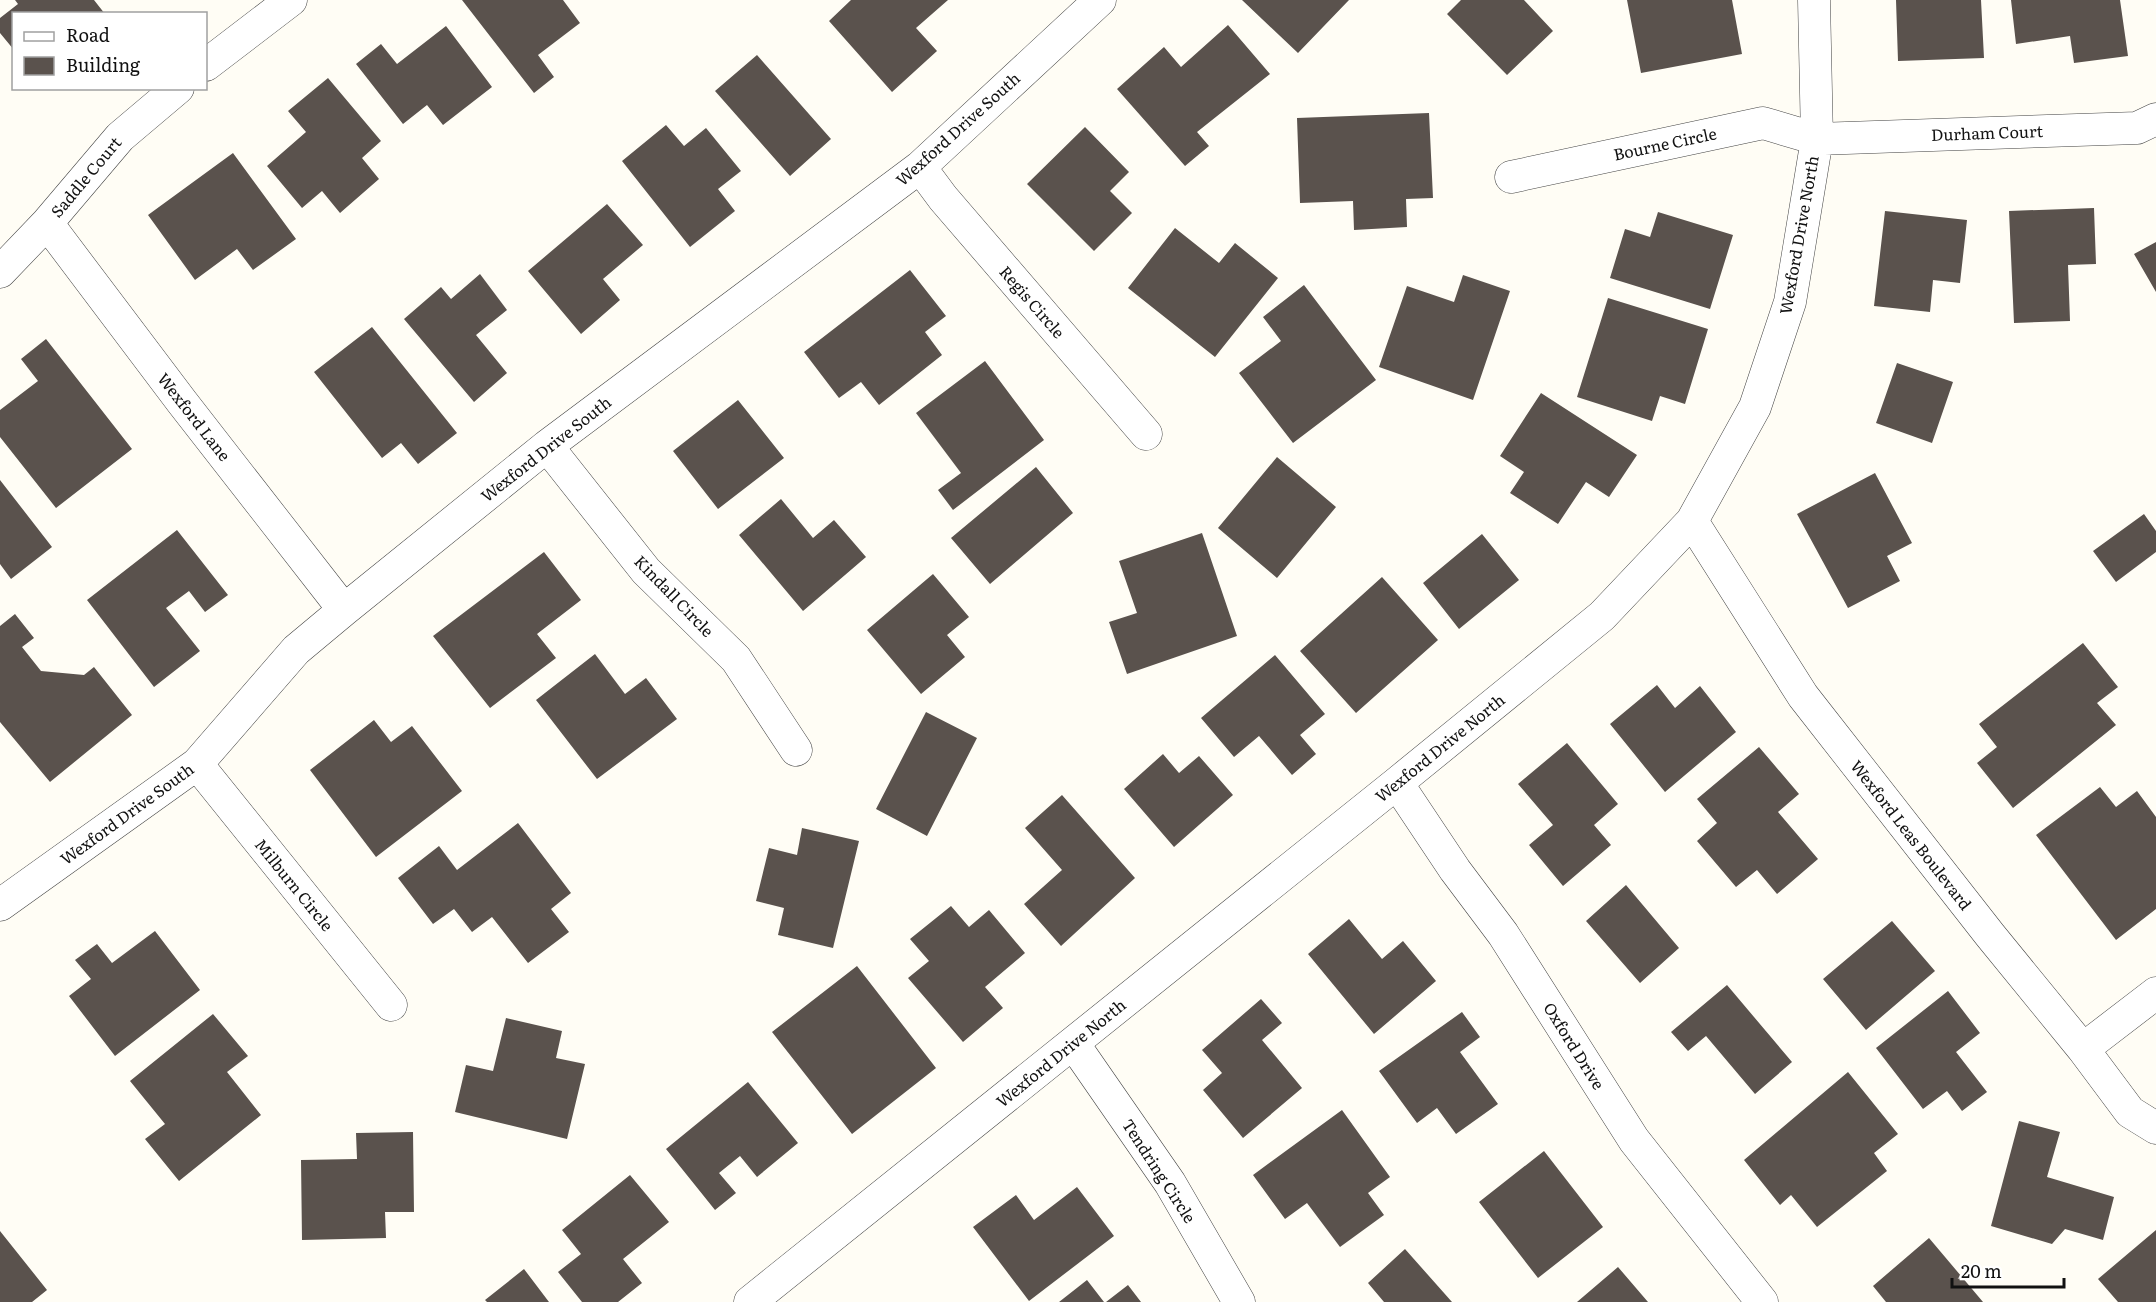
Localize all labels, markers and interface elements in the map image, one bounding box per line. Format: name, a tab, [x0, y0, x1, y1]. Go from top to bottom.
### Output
legend	[12, 12, 207, 90]
text: Road	[66, 21, 110, 48]
text: Building	[66, 51, 141, 78]
street label: Wexford Drive South	[890, 66, 1025, 191]
street label: Durham Court	[1931, 118, 2044, 146]
street label: Bourne Circle	[1611, 120, 1719, 166]
street label: Saddle Court	[44, 130, 126, 222]
street label: Wexford Drive North	[1772, 153, 1824, 316]
street label: Regis Circle	[994, 260, 1071, 343]
street label: Wexford Lane	[153, 367, 237, 466]
street label: Wexford Drive South	[475, 389, 616, 507]
street label: Kindall Circle	[629, 549, 720, 642]
street label: Wexford Drive North	[1369, 687, 1510, 807]
street label: Wexford Leas Boulevard	[1846, 754, 1978, 915]
street label: Wexford Drive South	[55, 756, 198, 870]
street label: Milburn Circle	[250, 833, 340, 936]
street label: Wexford Drive North	[990, 992, 1131, 1112]
street label: Oxford Drive	[1538, 997, 1611, 1094]
street label: Tendring Circle	[1117, 1114, 1203, 1227]
scale bar	[1952, 1251, 2064, 1289]
text: 20 m	[1961, 1257, 2002, 1284]

